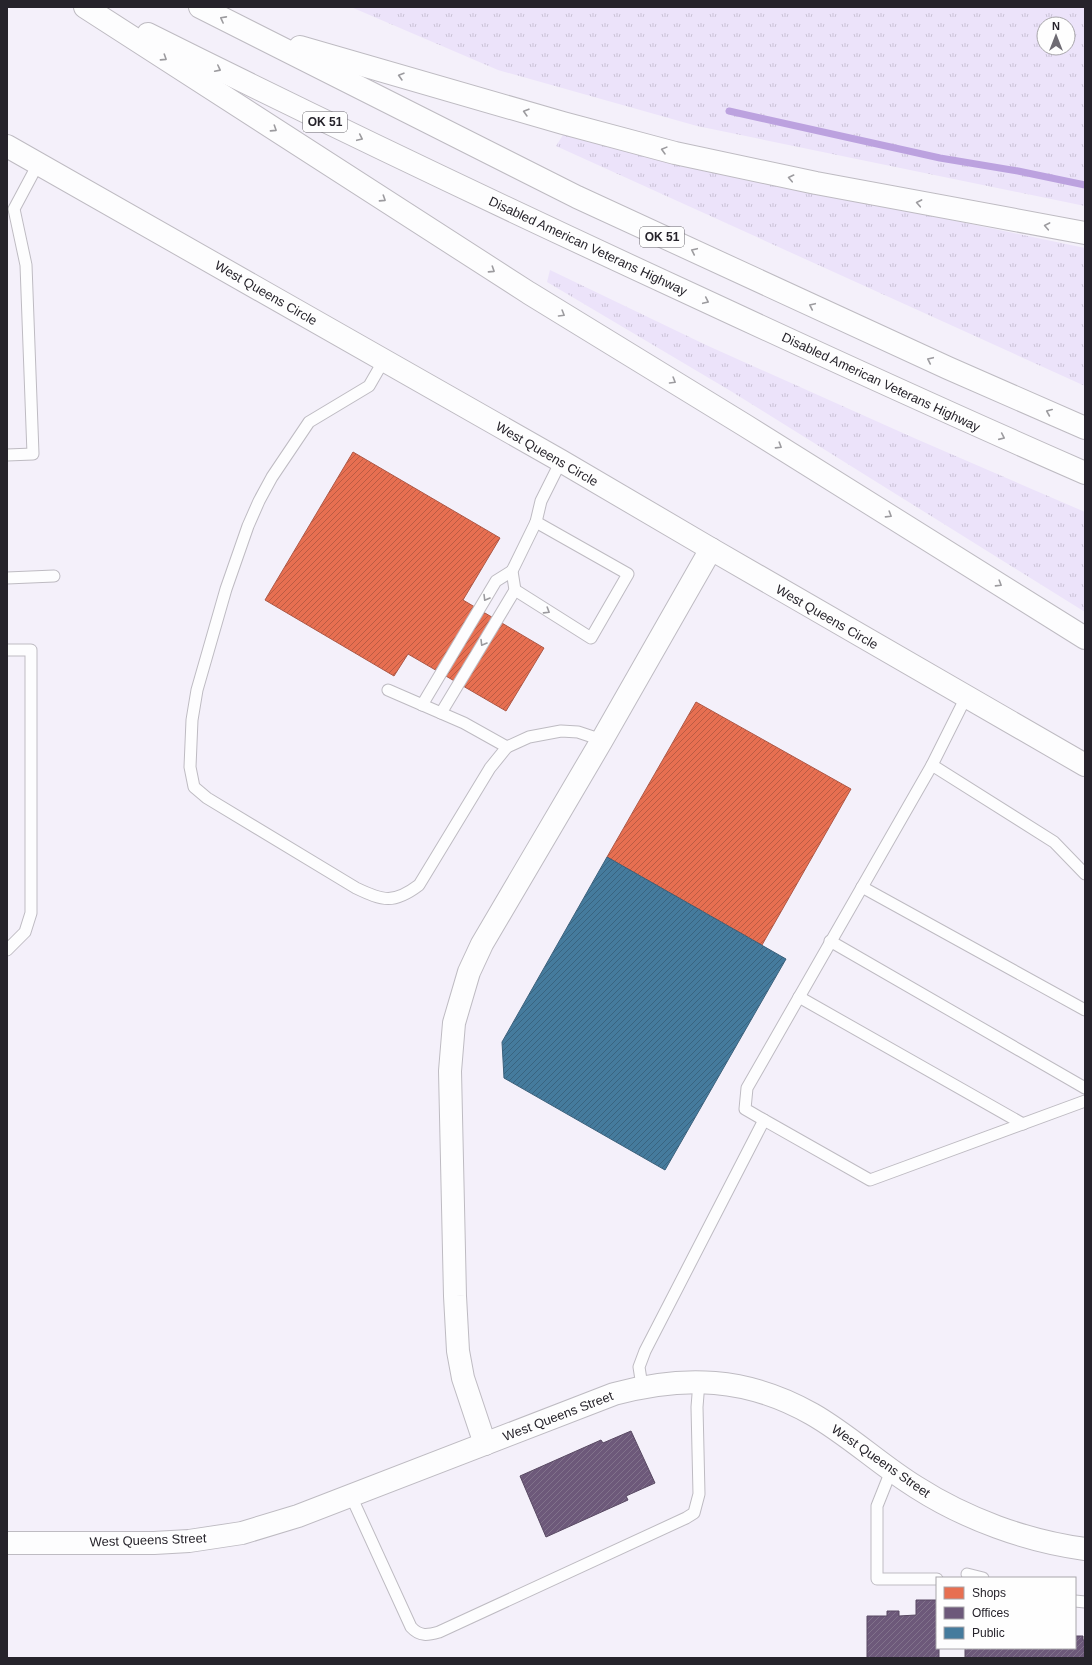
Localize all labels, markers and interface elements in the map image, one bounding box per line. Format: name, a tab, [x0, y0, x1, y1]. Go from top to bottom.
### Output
north arrow	[1036, 16, 1076, 56]
one-way arrow	[220, 17, 228, 24]
text: N	[1052, 20, 1060, 32]
one-way arrow	[160, 54, 167, 61]
one-way arrow	[214, 64, 221, 72]
one-way arrow	[398, 72, 405, 81]
one-way arrow	[523, 108, 530, 117]
road number: OK 51	[303, 112, 347, 132]
one-way arrow	[270, 124, 277, 132]
one-way arrow	[355, 133, 363, 141]
one-way arrow	[661, 147, 667, 155]
one-way arrow	[788, 175, 794, 183]
street label: Disabled American Veterans Highway	[487, 193, 690, 299]
one-way arrow	[379, 194, 386, 202]
one-way arrow	[916, 199, 922, 207]
one-way arrow	[1044, 223, 1050, 231]
road number: OK 51	[640, 227, 684, 247]
one-way arrow	[691, 248, 698, 256]
street label: West Queens Circle	[212, 258, 320, 328]
one-way arrow	[488, 265, 495, 272]
one-way arrow	[702, 296, 709, 304]
one-way arrow	[809, 303, 816, 311]
one-way arrow	[558, 309, 565, 316]
street label: Disabled American Veterans Highway	[780, 329, 983, 435]
one-way arrow	[927, 357, 934, 365]
one-way arrow	[669, 377, 676, 384]
one-way arrow	[1046, 409, 1054, 417]
street label: West Queens Circle	[493, 419, 601, 489]
one-way arrow	[998, 432, 1006, 440]
one-way arrow	[775, 442, 782, 449]
one-way arrow	[885, 511, 892, 518]
one-way arrow	[995, 579, 1002, 587]
street label: West Queens Circle	[773, 582, 881, 652]
one-way arrow	[483, 594, 490, 601]
one-way arrow	[543, 607, 550, 614]
one-way arrow	[480, 639, 487, 646]
street label: West Queens Street	[501, 1388, 616, 1444]
street label: West Queens Street	[829, 1421, 933, 1501]
street label: West Queens Street	[89, 1530, 207, 1550]
legend	[936, 1577, 1076, 1649]
text: Shops	[972, 1586, 1006, 1600]
text: Offices	[972, 1606, 1009, 1620]
text: Public	[972, 1626, 1005, 1640]

